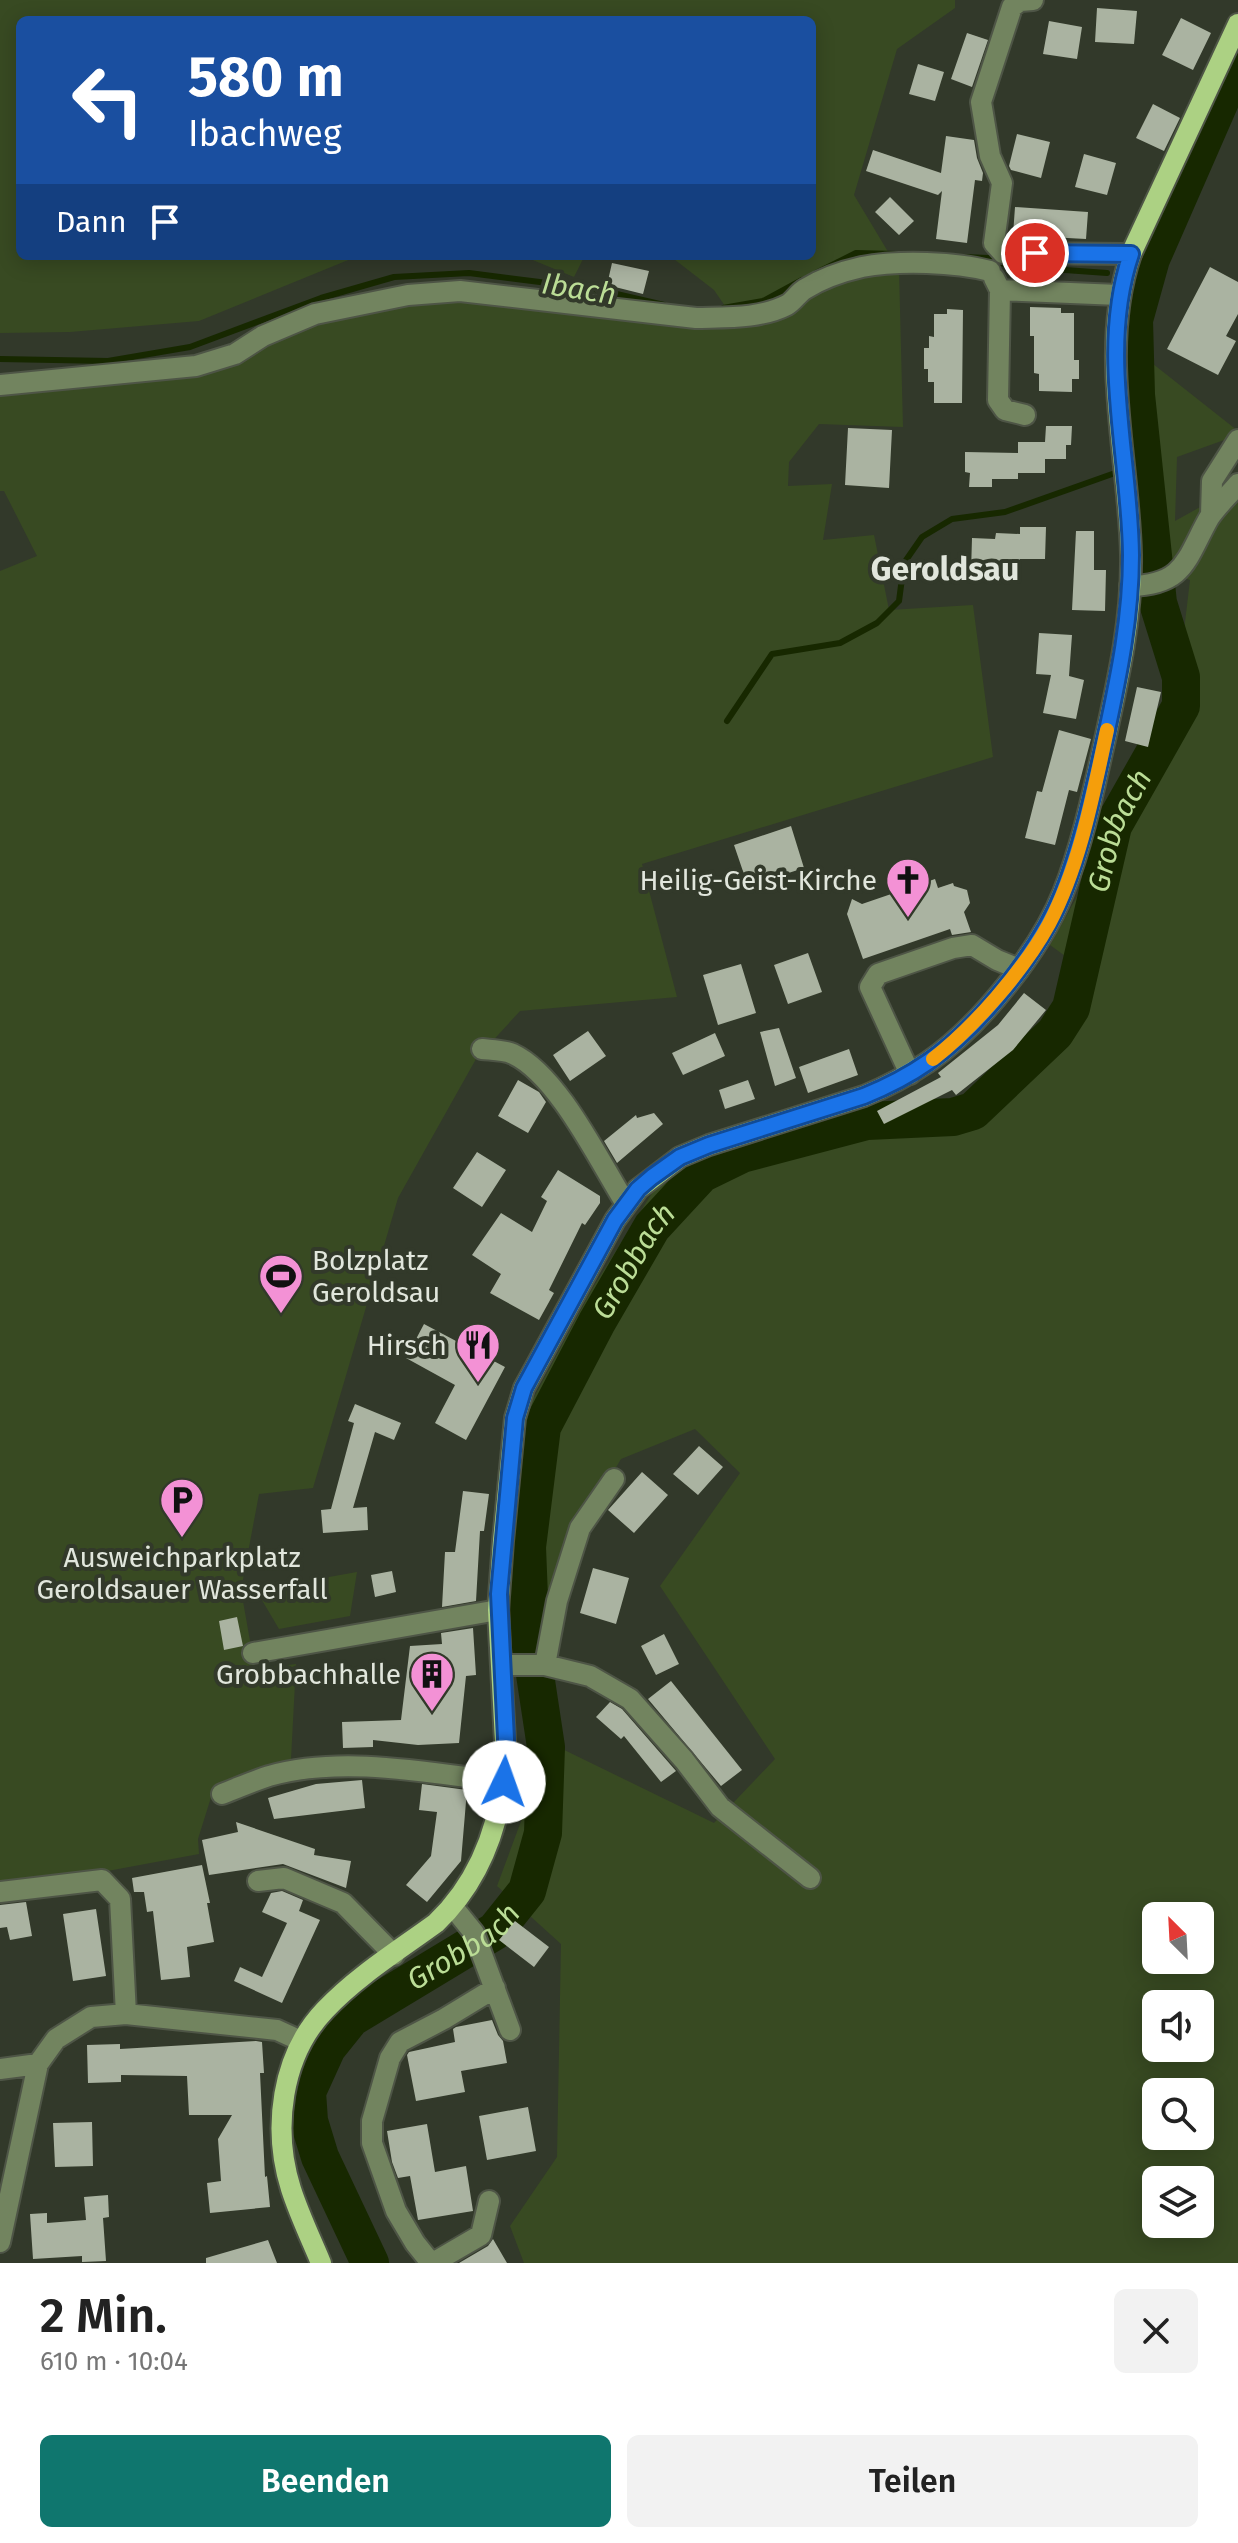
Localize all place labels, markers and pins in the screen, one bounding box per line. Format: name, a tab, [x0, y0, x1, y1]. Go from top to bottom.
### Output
pin	[1001, 219, 1069, 287]
church icon: Heilig-Geist-Kirche	[884, 856, 932, 919]
place label: Heilig-Geist-Kirche	[640, 864, 877, 897]
place label: Bolzplatz Geroldsau	[312, 1244, 440, 1309]
sports icon: Bolzplatz Geroldsau	[257, 1252, 305, 1315]
restaurant icon: Hirsch	[454, 1321, 502, 1384]
place label: Hirsch	[367, 1329, 447, 1362]
parking icon: Ausweichparkplatz Geroldsauer Wasserfall	[158, 1476, 206, 1539]
place label: Ausweichparkplatz Geroldsauer Wasserfall	[36, 1541, 328, 1606]
building icon: Grobbachhalle	[408, 1650, 456, 1713]
place label: Grobbachhalle	[216, 1658, 401, 1691]

